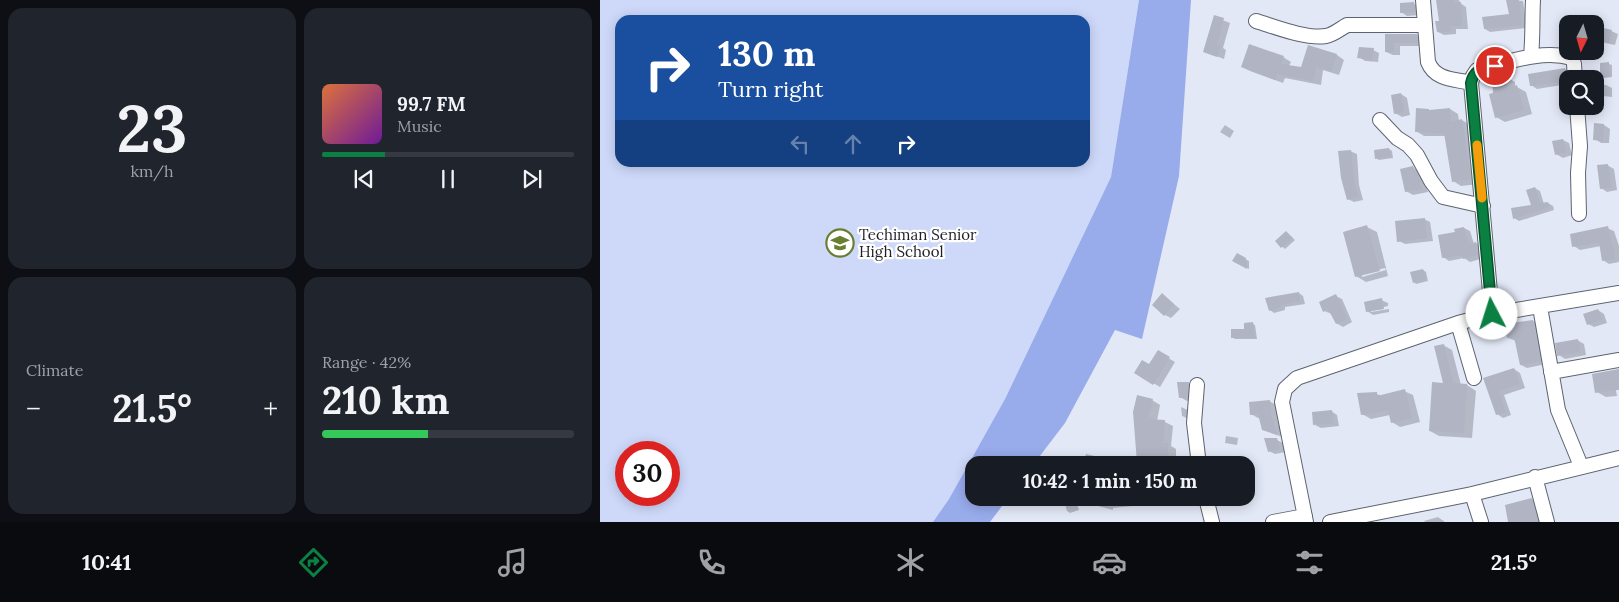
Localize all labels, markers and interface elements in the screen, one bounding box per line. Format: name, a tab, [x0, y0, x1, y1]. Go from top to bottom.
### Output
north arrow	[1559, 15, 1604, 60]
map controls	[1559, 15, 1604, 115]
text: 130 m	[718, 31, 815, 76]
icon: right	[635, 35, 700, 100]
pin	[1474, 45, 1516, 87]
icon: arrive	[1481, 52, 1509, 80]
button: search	[1559, 70, 1604, 115]
text: Turn right	[718, 75, 823, 103]
text: 23	[116, 87, 188, 170]
text: 99.7 FM	[397, 92, 466, 116]
text: Music	[397, 116, 442, 136]
icon: left	[786, 130, 814, 158]
icon: ahead	[839, 130, 867, 158]
icon: right	[892, 130, 920, 158]
text: km/h	[130, 161, 174, 181]
icon: previous	[350, 165, 378, 193]
icon: pause	[434, 165, 462, 193]
icon: next	[518, 165, 546, 193]
place label: Techiman Senior High School	[859, 225, 977, 261]
school or university icon: Techiman Senior High School	[825, 228, 855, 258]
position arrow	[1465, 287, 1517, 339]
text: Range · 42%	[322, 352, 411, 372]
text: Climate	[26, 360, 83, 380]
text: 210 km	[322, 376, 449, 424]
text: 21.5°	[112, 384, 192, 432]
text: −	[26, 391, 41, 427]
text: +	[263, 391, 278, 427]
speed limit sign: 30	[615, 441, 680, 506]
text: 10:42 · 1 min · 150 m	[1023, 469, 1197, 493]
icon: directions	[296, 545, 331, 580]
icon: music	[495, 545, 530, 580]
icon: phone	[694, 545, 729, 580]
icon: climate	[893, 545, 928, 580]
icon: car	[1092, 545, 1127, 580]
icon: filters	[1292, 545, 1327, 580]
text: 10:41	[82, 548, 131, 576]
text: 21.5°	[1491, 548, 1537, 576]

